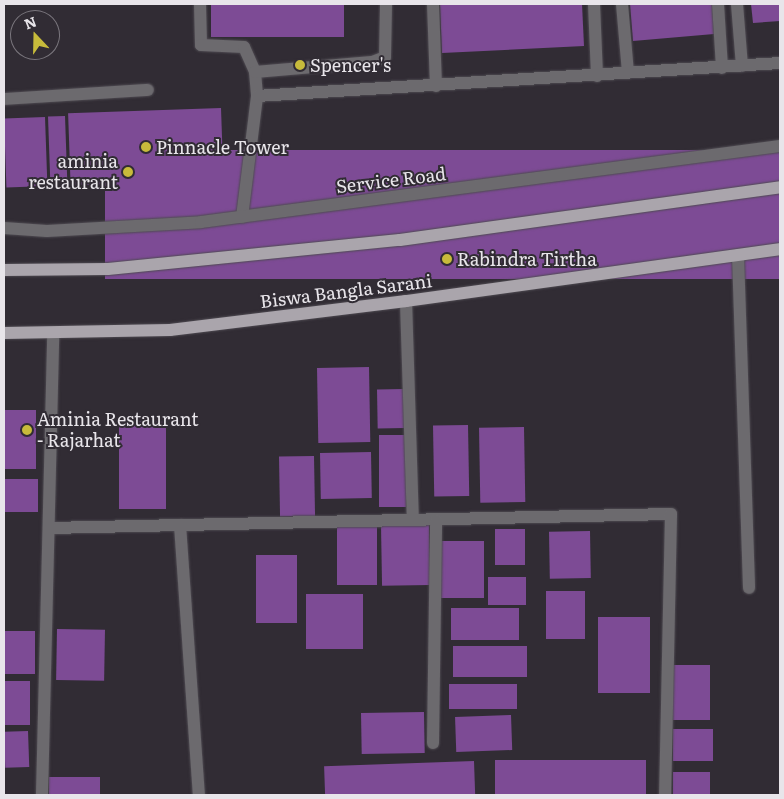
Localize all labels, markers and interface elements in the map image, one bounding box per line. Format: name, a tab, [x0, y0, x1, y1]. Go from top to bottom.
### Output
north arrow	[10, 10, 60, 60]
text: N	[21, 10, 39, 33]
place label: Spencer's	[310, 54, 391, 76]
marker: Spencer's	[294, 59, 306, 71]
place label: Pinnacle Tower	[156, 136, 289, 158]
marker: Pinnacle Tower	[140, 141, 152, 153]
place label: aminia restaurant	[28, 151, 118, 193]
street label: Service Road	[335, 163, 447, 197]
marker: aminia restaurant	[122, 166, 134, 178]
place label: Rabindra Tirtha	[457, 248, 597, 270]
marker: Rabindra Tirtha	[441, 253, 453, 265]
street label: Biswa Bangla Sarani	[259, 270, 433, 312]
place label: Aminia Restaurant - Rajarhat	[37, 409, 199, 452]
marker: Aminia Restaurant - Rajarhat	[21, 424, 33, 436]

